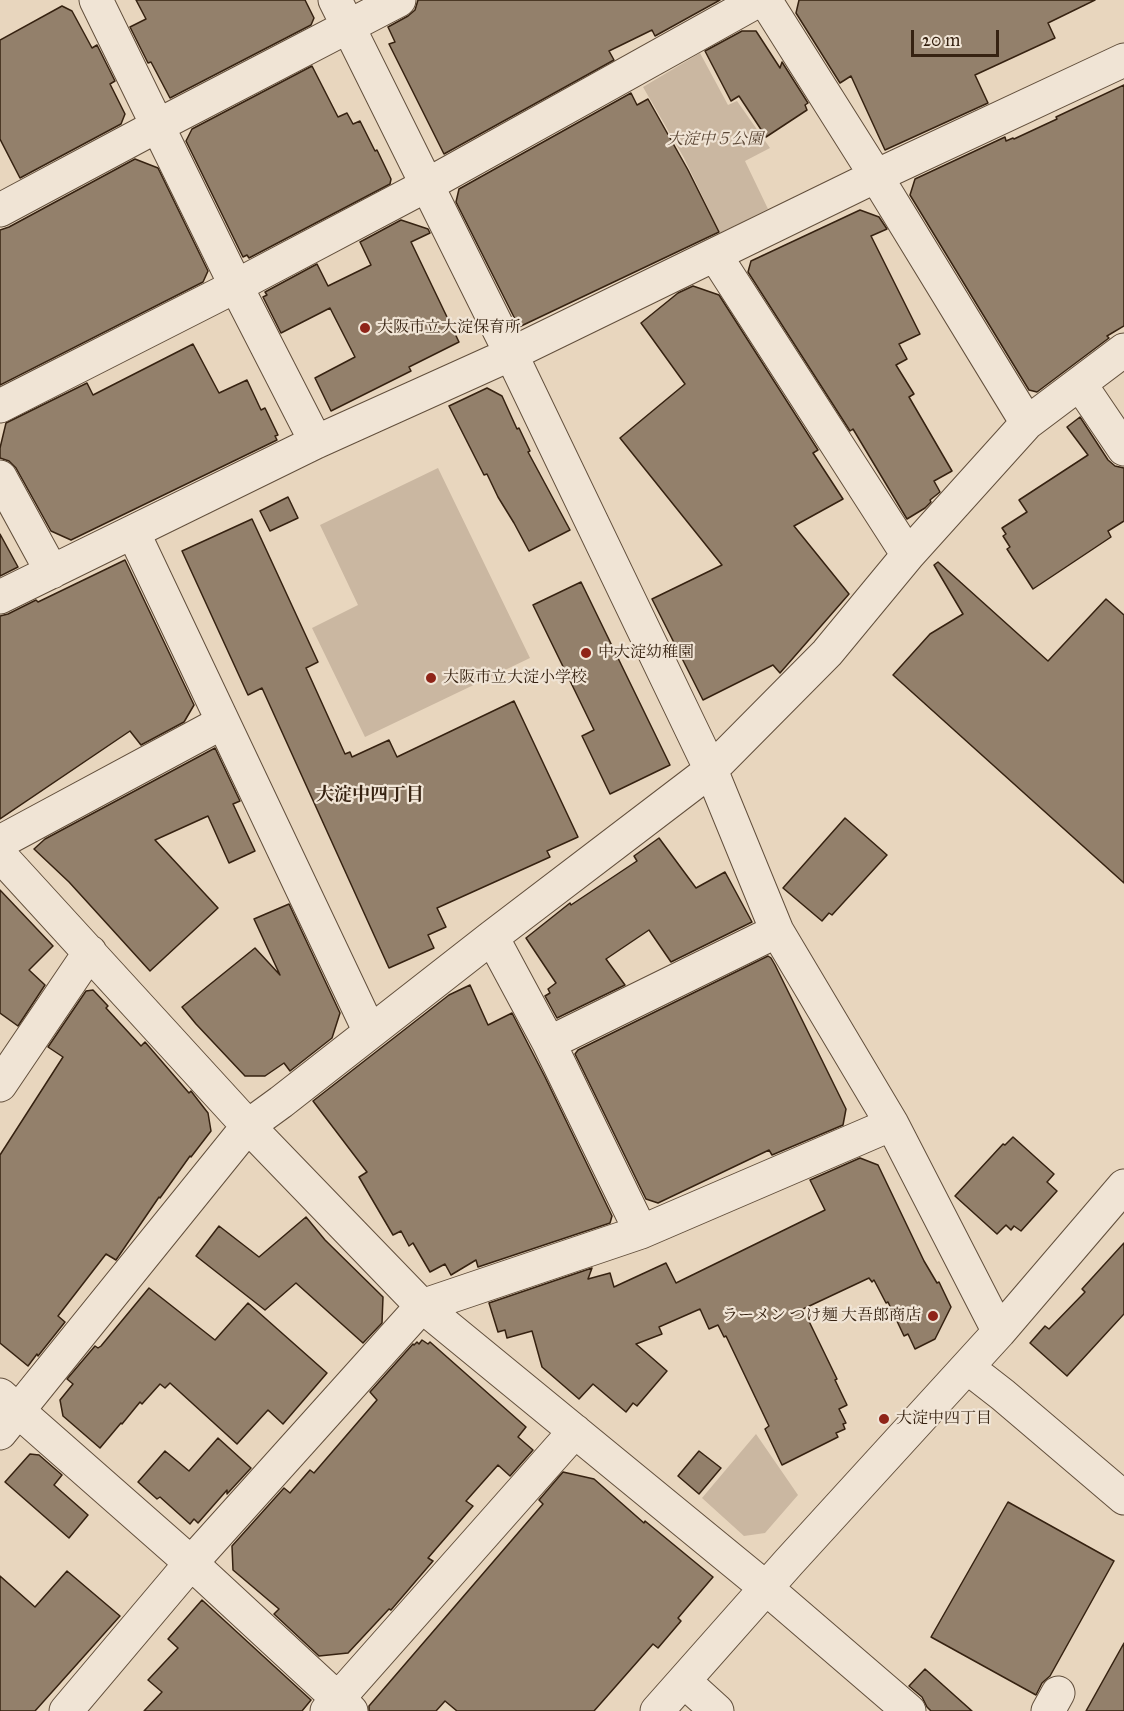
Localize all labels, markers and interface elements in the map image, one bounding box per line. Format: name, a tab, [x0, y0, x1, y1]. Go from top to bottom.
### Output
scale bar	[914, 18, 1002, 56]
text: 20 m	[922, 29, 960, 51]
park label: 大淀中５公園	[667, 130, 763, 150]
place label: 大阪市立大淀保育所	[377, 318, 521, 338]
marker: 大阪市立大淀保育所	[358, 321, 372, 335]
place label: 中大淀幼稚園	[598, 643, 694, 663]
marker: 中大淀幼稚園	[579, 646, 593, 660]
place label: 大阪市立大淀小学校	[443, 668, 587, 688]
marker: 大阪市立大淀小学校	[424, 671, 438, 685]
district label: 大淀中四丁目	[316, 785, 424, 807]
place label: ラーメン つけ麺 大吾郎商店	[722, 1306, 921, 1326]
marker: ラーメン つけ麺 大吾郎商店	[926, 1309, 940, 1323]
place label: 大淀中四丁目	[896, 1409, 992, 1429]
marker: 大淀中四丁目	[877, 1412, 891, 1426]

